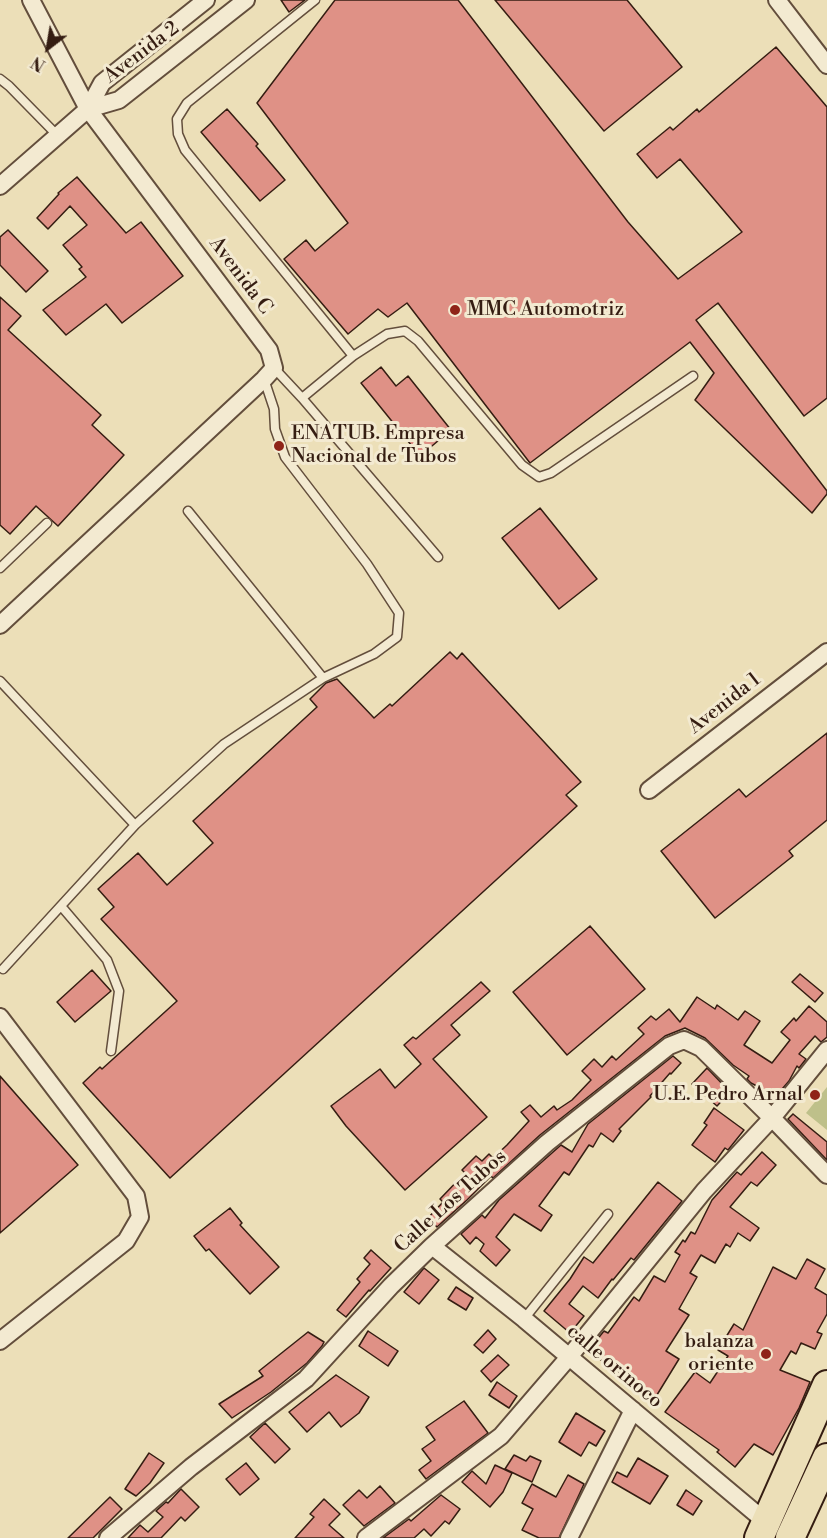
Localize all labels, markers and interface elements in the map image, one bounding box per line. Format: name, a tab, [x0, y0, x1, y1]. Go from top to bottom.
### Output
street label: Avenida 2	[100, 17, 184, 89]
north arrow	[18, 18, 78, 78]
text: N	[28, 52, 49, 75]
street label: Avenida C	[203, 233, 277, 319]
place label: MMC Automotriz	[467, 298, 624, 322]
marker: MMC Automotriz	[448, 303, 462, 317]
place label: ENATUB. Empresa Nacional de Tubos	[291, 422, 465, 469]
marker: ENATUB. Empresa Nacional de Tubos	[272, 439, 286, 453]
street label: Avenida 1	[684, 668, 766, 740]
place label: U.E. Pedro Arnal	[653, 1083, 803, 1107]
marker: U.E. Pedro Arnal	[808, 1088, 822, 1102]
street label: Calle Los Tubos	[390, 1145, 512, 1259]
street label: calle orinoco	[561, 1320, 667, 1414]
place label: balanza oriente	[685, 1330, 754, 1377]
marker: balanza oriente	[759, 1347, 773, 1361]

